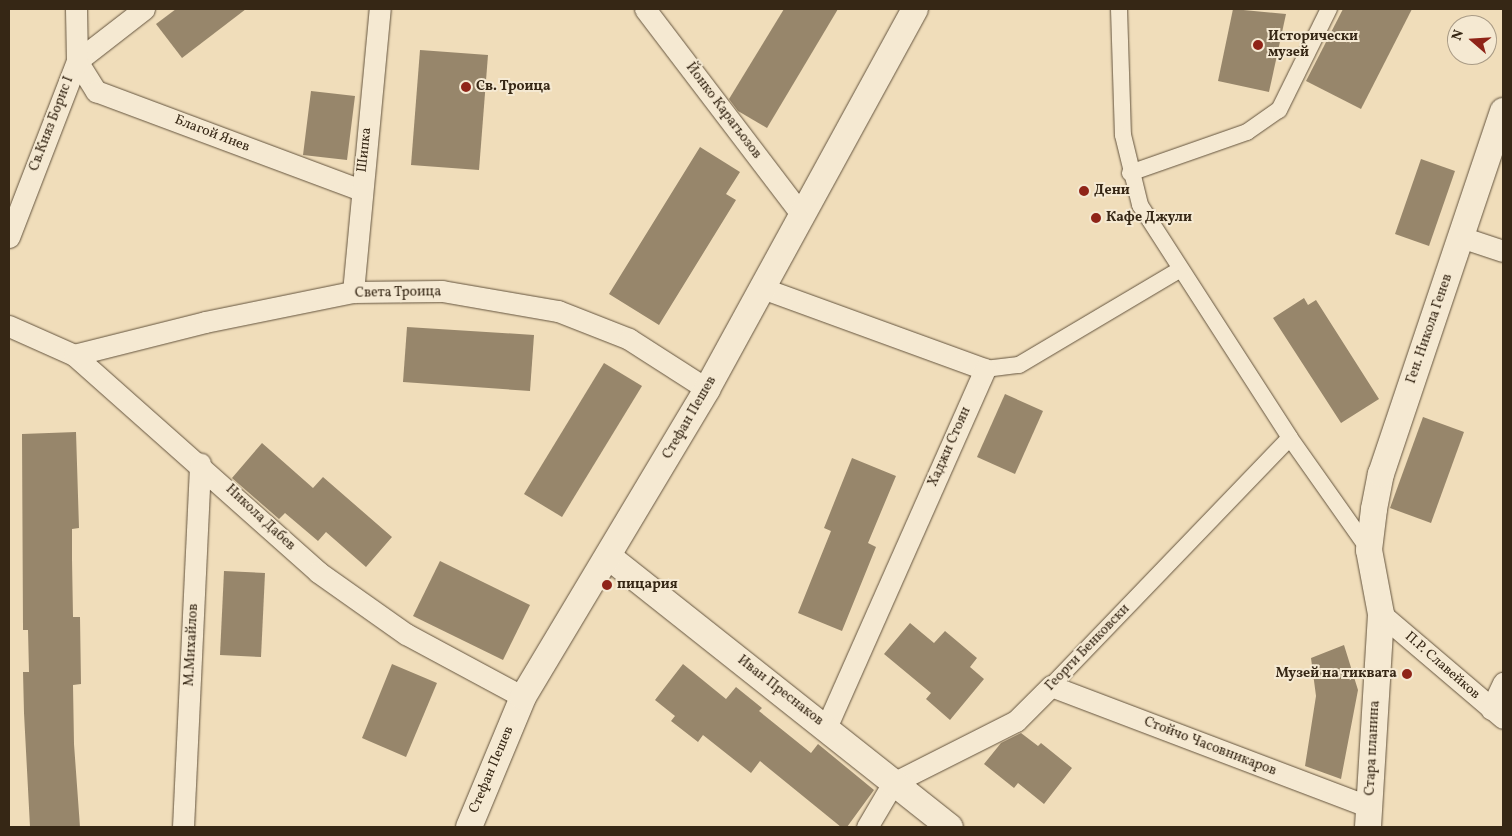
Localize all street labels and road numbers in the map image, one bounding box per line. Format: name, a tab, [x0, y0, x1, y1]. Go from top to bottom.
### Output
street label: Йонко Карагьозов	[681, 60, 765, 162]
street label: Св.Княз Борис I	[26, 74, 78, 174]
street label: Благой Янев	[172, 112, 252, 156]
street label: Шипка	[354, 127, 376, 173]
street label: Ген. Никола Генев	[1403, 272, 1457, 386]
street label: Света Троица	[354, 284, 442, 302]
street label: Стефан Пешев	[660, 374, 720, 462]
street label: Хаджи Стоян	[925, 405, 975, 489]
street label: Никола Дабев	[222, 481, 298, 555]
street label: Георги Бенковски	[1042, 601, 1134, 695]
street label: М.Михайлов	[181, 603, 203, 687]
street label: П.Р. Славейков	[1401, 629, 1483, 703]
street label: Иван Преснаков	[734, 652, 826, 730]
street label: Стара планина	[1362, 700, 1384, 796]
street label: Стойчо Часовникаров	[1141, 714, 1279, 780]
street label: Стефан Пешев	[466, 724, 518, 816]

